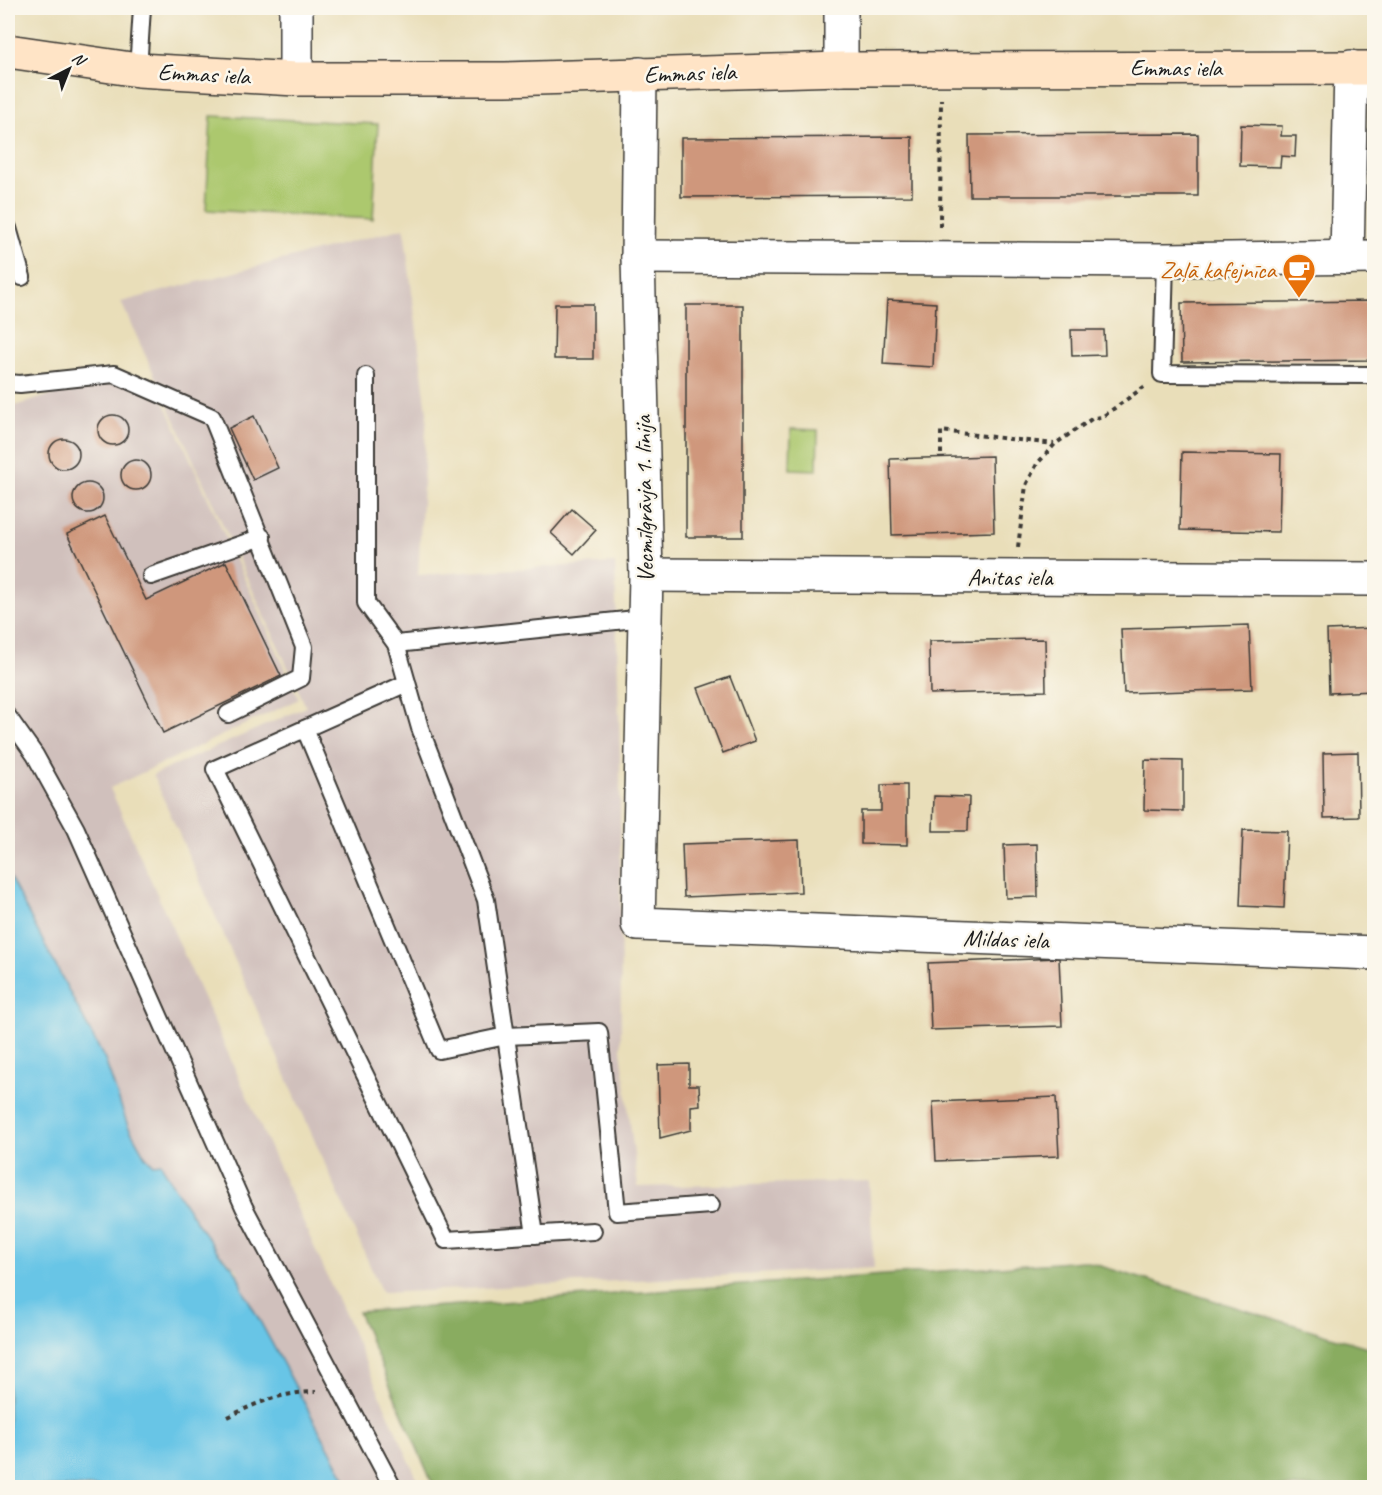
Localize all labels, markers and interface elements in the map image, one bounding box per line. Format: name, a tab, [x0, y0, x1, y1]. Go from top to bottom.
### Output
north arrow	[39, 39, 99, 99]
text: N	[68, 48, 91, 71]
street label: Emmas iela	[1130, 53, 1224, 83]
street label: Emmas iela	[643, 56, 738, 90]
street label: Emmas iela	[157, 57, 252, 91]
cafe icon: Zaļā kafejnīca	[1281, 252, 1317, 299]
place label: Zaļā kafejnīca	[1160, 255, 1277, 285]
street label: Vecmīlgrāvja 1. līnija	[628, 414, 660, 583]
street label: Anitas iela	[968, 562, 1054, 592]
street label: Mildas iela	[963, 923, 1051, 956]

